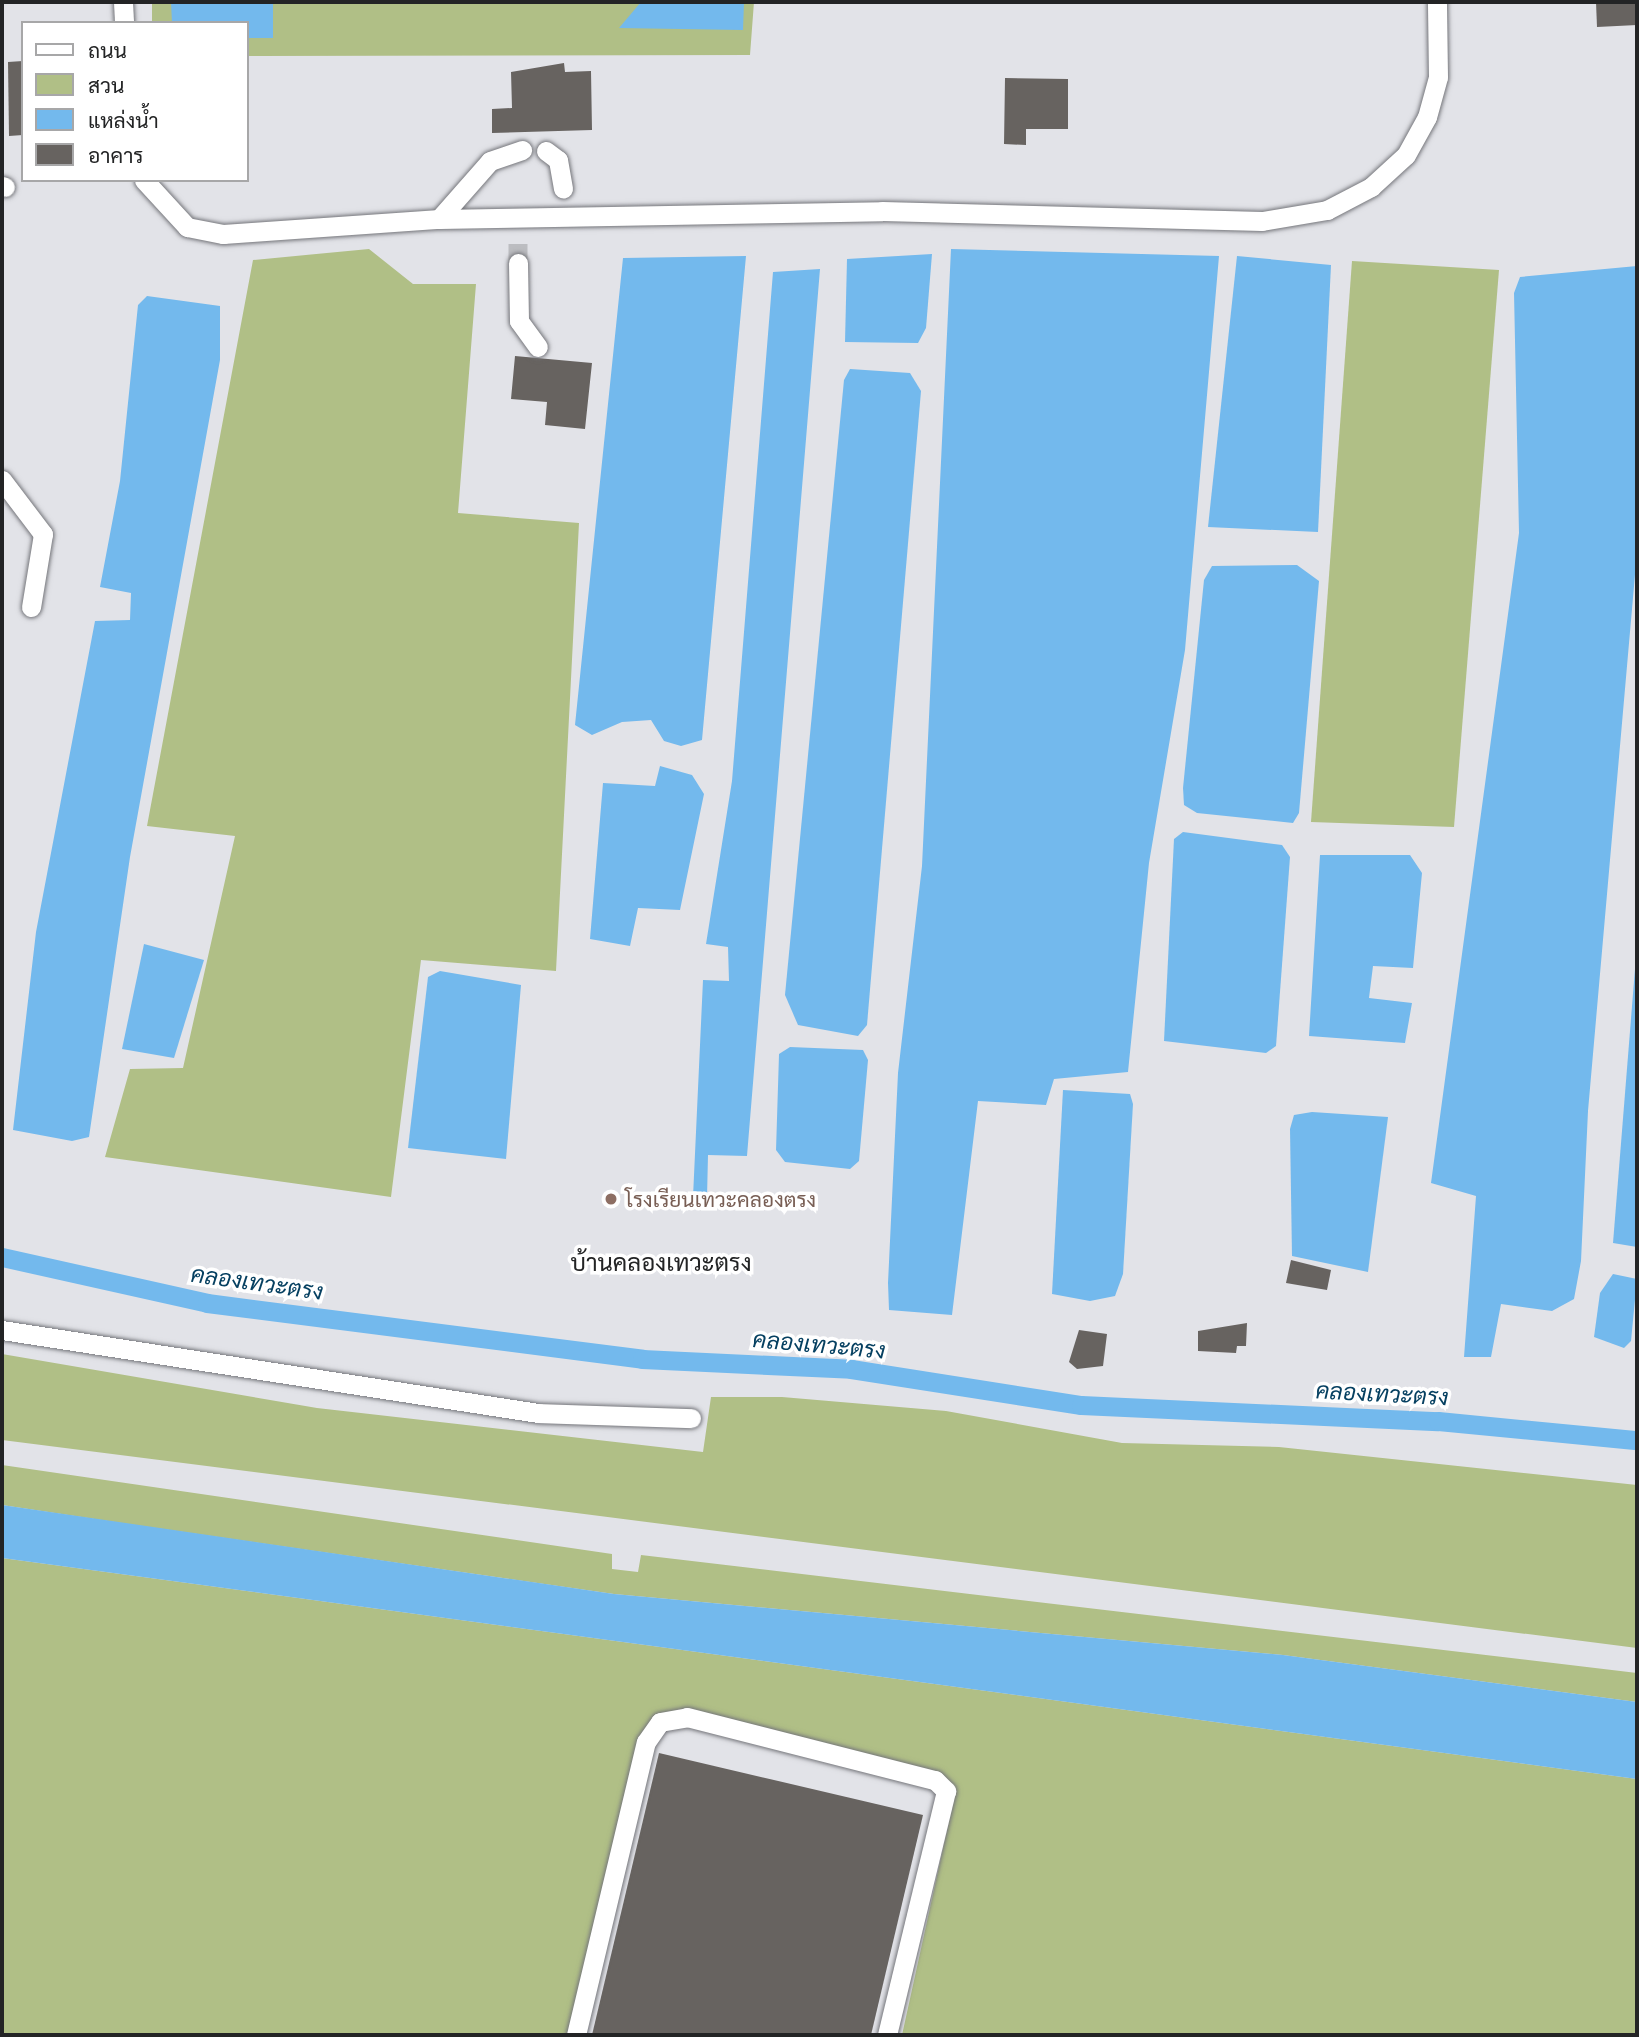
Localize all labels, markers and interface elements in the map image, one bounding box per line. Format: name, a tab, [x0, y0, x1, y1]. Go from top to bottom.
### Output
legend	[21, 21, 248, 182]
text: ถนน	[88, 34, 127, 66]
text: สวน	[88, 69, 124, 101]
text: แหล่งน้ำ	[88, 104, 159, 136]
text: อาคาร	[88, 139, 144, 171]
place label: โรงเรียนเทวะคลองตรง	[625, 1186, 816, 1212]
marker: โรงเรียนเทวะคลองตรง	[603, 1191, 619, 1207]
district label: บ้านคลองเทวะตรง	[570, 1249, 752, 1277]
water label: คลองเทวะตรง	[189, 1260, 325, 1306]
water label: คลองเทวะตรง	[752, 1325, 886, 1365]
water label: คลองเทวะตรง	[1315, 1377, 1449, 1411]

